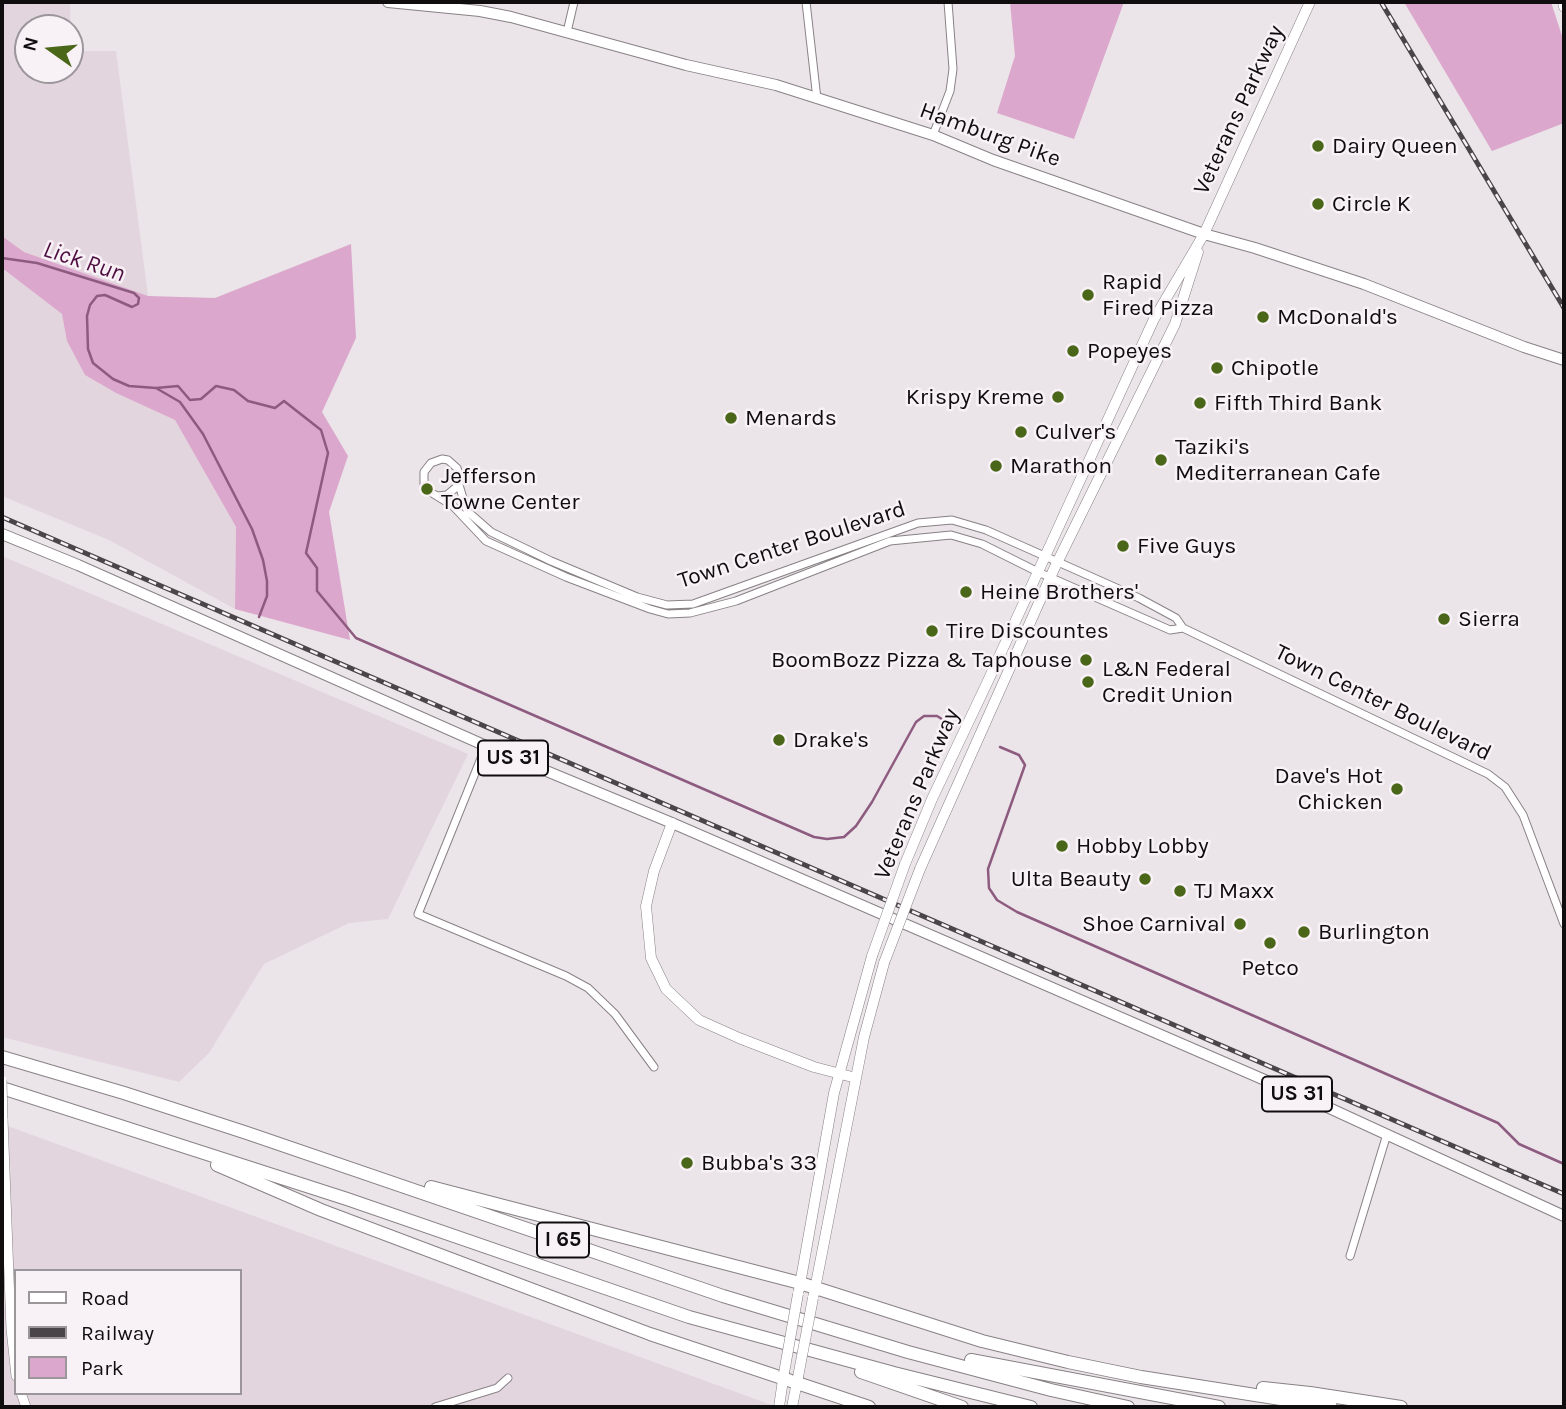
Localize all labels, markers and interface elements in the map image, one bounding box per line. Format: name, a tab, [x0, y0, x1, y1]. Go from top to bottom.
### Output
north arrow	[14, 14, 84, 84]
street label: Veterans Parkway	[1188, 21, 1290, 199]
text: N	[18, 35, 43, 54]
street label: Hamburg Pike	[916, 97, 1064, 173]
place label: Dairy Queen	[1332, 132, 1458, 160]
marker: Dairy Queen	[1310, 138, 1326, 154]
place label: Circle K	[1332, 190, 1411, 218]
marker: Circle K	[1310, 196, 1326, 212]
water label: Lick Run	[39, 235, 129, 289]
place label: Rapid Fired Pizza	[1102, 268, 1214, 322]
marker: Rapid Fired Pizza	[1080, 287, 1096, 303]
place label: McDonald's	[1277, 303, 1398, 331]
marker: McDonald's	[1255, 309, 1271, 325]
place label: Popeyes	[1087, 337, 1172, 365]
marker: Popeyes	[1065, 343, 1081, 359]
place label: Chipotle	[1231, 354, 1319, 382]
marker: Chipotle	[1209, 360, 1225, 376]
place label: Krispy Kreme	[906, 383, 1044, 411]
marker: Krispy Kreme	[1050, 389, 1066, 405]
place label: Fifth Third Bank	[1214, 389, 1382, 417]
marker: Fifth Third Bank	[1192, 395, 1208, 411]
place label: Menards	[745, 404, 837, 432]
marker: Menards	[723, 410, 739, 426]
place label: Culver's	[1035, 418, 1116, 446]
marker: Culver's	[1013, 424, 1029, 440]
place label: Taziki's Mediterranean Cafe	[1175, 433, 1381, 487]
place label: Marathon	[1010, 452, 1112, 480]
marker: Taziki's Mediterranean Cafe	[1153, 452, 1169, 468]
marker: Marathon	[988, 458, 1004, 474]
place label: Jefferson Towne Center	[441, 462, 580, 516]
marker: Jefferson Towne Center	[419, 481, 435, 497]
street label: Town Center Boulevard	[675, 495, 909, 595]
place label: Five Guys	[1137, 532, 1236, 560]
marker: Five Guys	[1115, 538, 1131, 554]
place label: Heine Brothers'	[980, 578, 1138, 606]
marker: Heine Brothers'	[958, 584, 974, 600]
place label: Sierra	[1458, 605, 1520, 633]
marker: Sierra	[1436, 611, 1452, 627]
place label: Tire Discountes	[946, 617, 1109, 645]
marker: Tire Discountes	[924, 623, 940, 639]
street label: Town Center Boulevard	[1270, 639, 1496, 767]
place label: BoomBozz Pizza & Taphouse	[771, 646, 1072, 674]
marker: BoomBozz Pizza & Taphouse	[1078, 652, 1094, 668]
place label: L&N Federal Credit Union	[1102, 655, 1233, 709]
marker: L&N Federal Credit Union	[1080, 674, 1096, 690]
street label: Veterans Parkway	[868, 704, 966, 884]
place label: Drake's	[793, 726, 869, 754]
marker: Drake's	[771, 732, 787, 748]
road number: US 31	[478, 740, 548, 776]
place label: Dave's Hot Chicken	[1275, 762, 1383, 816]
marker: Dave's Hot Chicken	[1389, 781, 1405, 797]
place label: Hobby Lobby	[1076, 832, 1209, 860]
marker: Hobby Lobby	[1054, 838, 1070, 854]
place label: Ulta Beauty	[1011, 865, 1131, 893]
marker: Ulta Beauty	[1137, 871, 1153, 887]
place label: TJ Maxx	[1194, 877, 1274, 905]
marker: TJ Maxx	[1172, 883, 1188, 899]
place label: Shoe Carnival	[1082, 910, 1226, 938]
marker: Shoe Carnival	[1232, 916, 1248, 932]
place label: Burlington	[1318, 918, 1430, 946]
marker: Burlington	[1296, 924, 1312, 940]
marker: Petco	[1262, 935, 1278, 951]
place label: Petco	[1241, 954, 1299, 982]
road number: US 31	[1262, 1076, 1332, 1112]
place label: Bubba's 33	[701, 1149, 817, 1177]
marker: Bubba's 33	[679, 1155, 695, 1171]
road number: I 65	[537, 1222, 589, 1258]
legend	[14, 1269, 242, 1395]
text: Road	[81, 1286, 129, 1310]
text: Railway	[81, 1321, 154, 1345]
text: Park	[81, 1356, 124, 1380]

